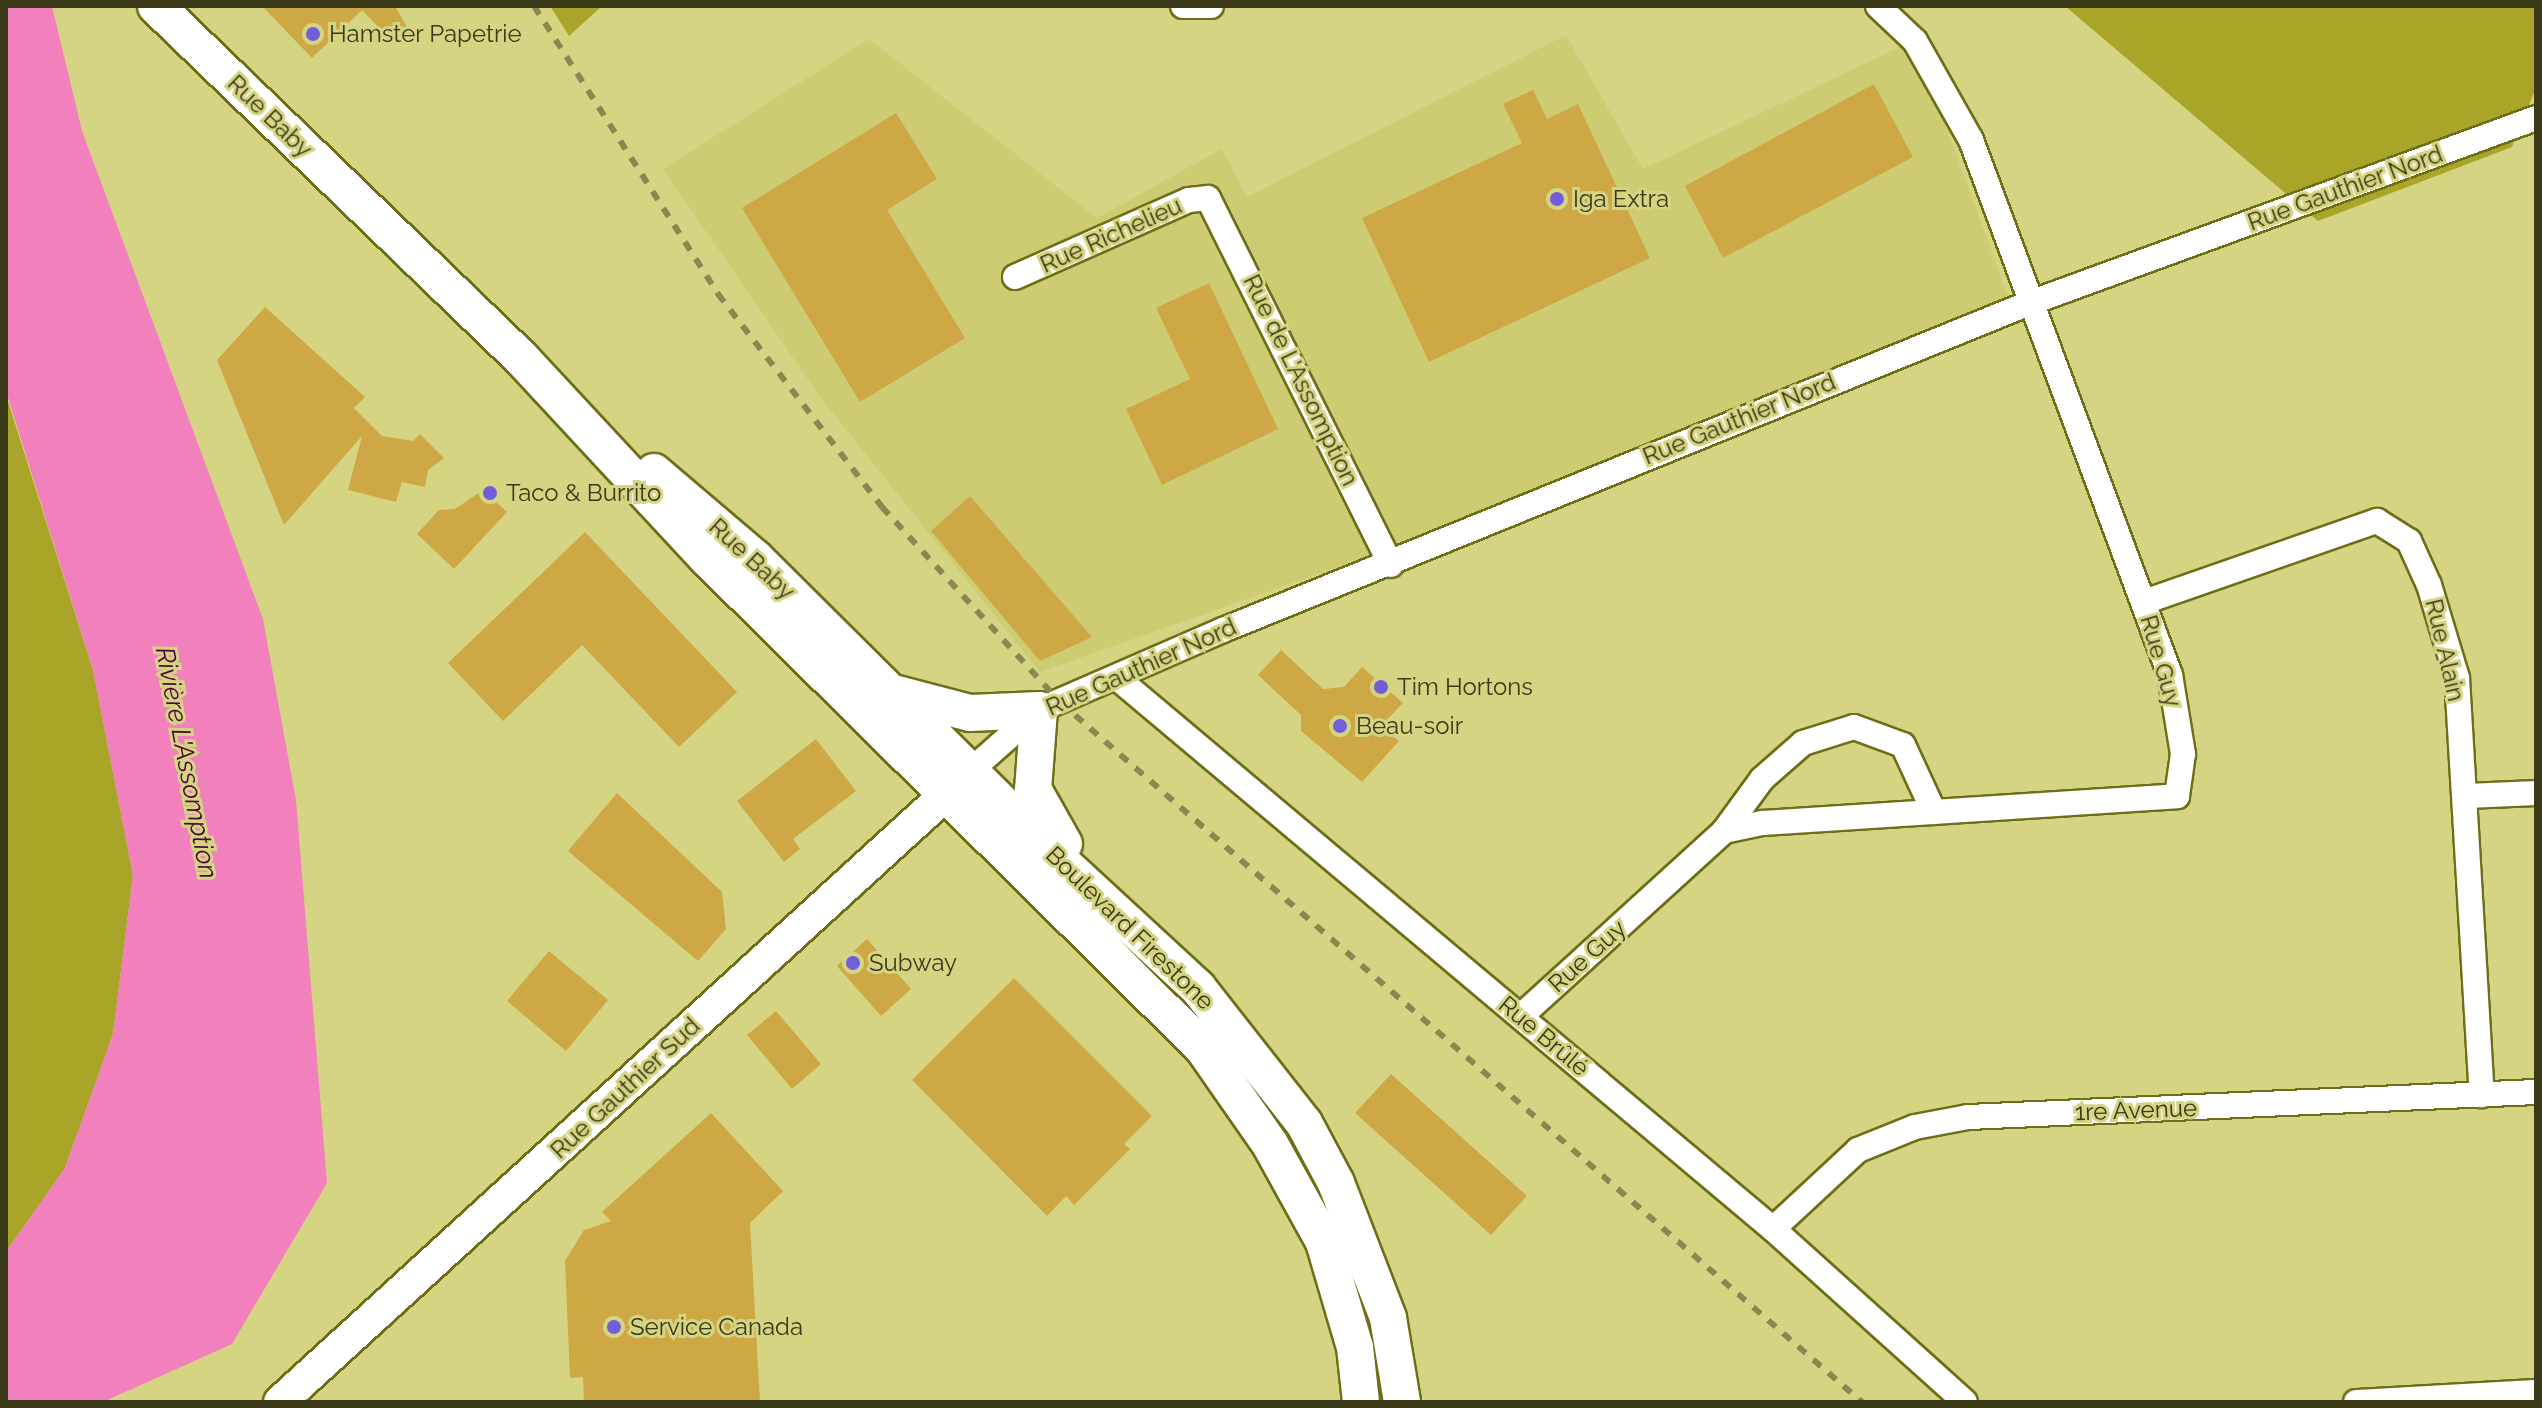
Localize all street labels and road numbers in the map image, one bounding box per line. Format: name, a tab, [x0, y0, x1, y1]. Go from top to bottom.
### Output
street label: Rue Baby	[222, 69, 318, 163]
street label: Rue Gauthier Nord	[2243, 139, 2447, 237]
street label: Rue Richelieu	[1036, 191, 1186, 279]
street label: Rue de L'Assomption	[1237, 270, 1365, 490]
street label: Rue Gauthier Nord	[1638, 367, 1840, 471]
street label: Rue Baby	[703, 512, 801, 606]
street label: Rue Alain	[2419, 596, 2471, 704]
street label: Rue Gauthier Nord	[1041, 612, 1241, 722]
street label: Rue Guy	[2134, 612, 2188, 710]
street label: Boulevard Firestone	[1040, 840, 1220, 1016]
street label: Rue Guy	[1542, 914, 1632, 998]
street label: Rue Brûlé	[1493, 990, 1595, 1082]
street label: Rue Gauthier Sud	[544, 1011, 706, 1165]
street label: 1re Avenue	[2074, 1093, 2198, 1127]

